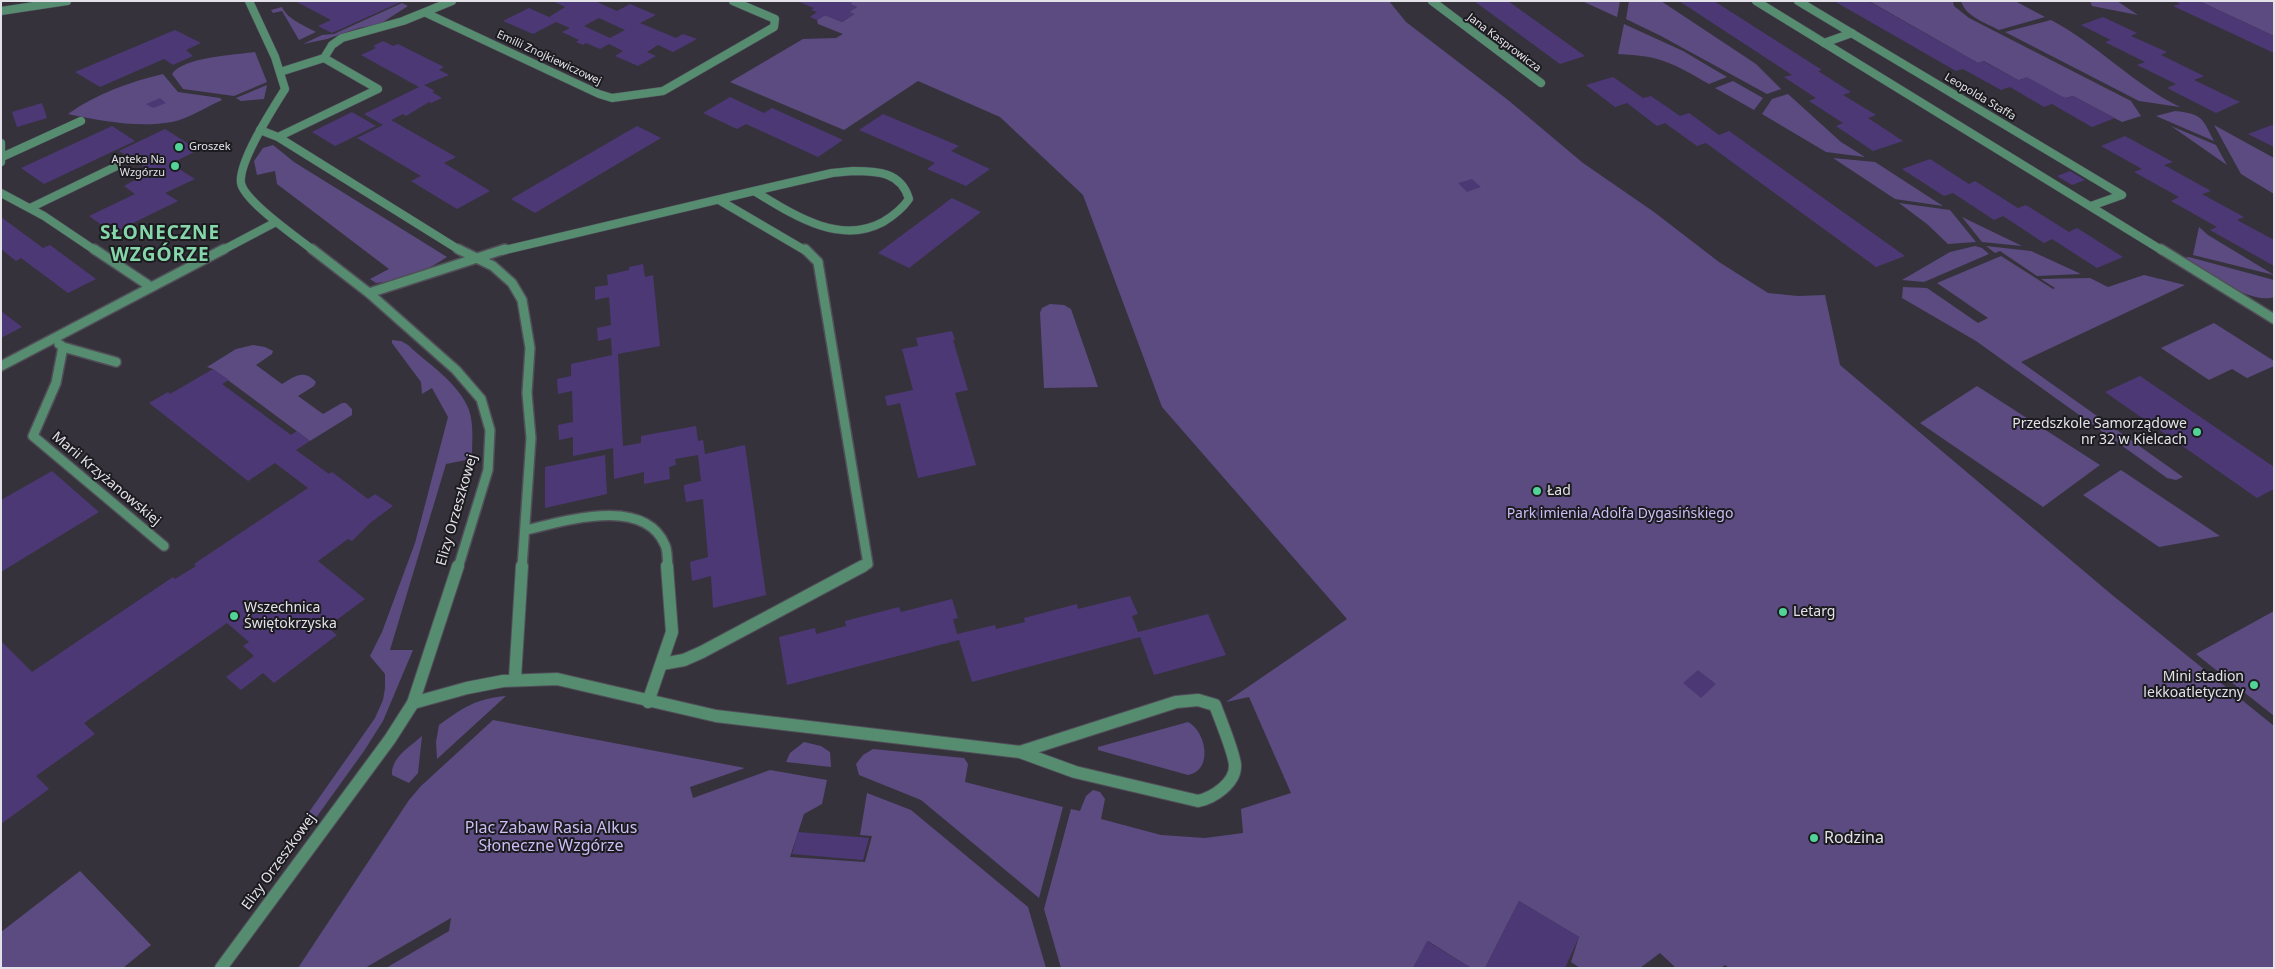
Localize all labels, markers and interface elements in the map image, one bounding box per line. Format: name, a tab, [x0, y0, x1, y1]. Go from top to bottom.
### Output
street label: Jana Kasprowicza	[1465, 11, 1543, 75]
street label: Emilii Znojkiewiczowej	[495, 28, 603, 88]
street label: Leopolda Staffa	[1942, 71, 2018, 123]
place label: Groszek	[189, 140, 231, 154]
marker: Groszek	[173, 141, 185, 153]
place label: Apteka Na Wzgórzu	[112, 153, 165, 179]
marker: Apteka Na Wzgórzu	[169, 160, 181, 172]
district label: SŁONECZNE WZGÓRZE	[99, 223, 221, 267]
place label: Przedszkole Samorządowe nr 32 w Kielcach	[2012, 416, 2187, 448]
marker: Przedszkole Samorządowe nr 32 w Kielcach	[2191, 426, 2203, 438]
street label: Marii Krzyżanowskiej	[48, 429, 164, 529]
street label: Elizy Orzeszkowej	[433, 452, 481, 568]
place label: Ład	[1547, 483, 1571, 499]
marker: Ład	[1531, 485, 1543, 497]
park label: Park imienia Adolfa Dygasińskiego	[1507, 506, 1733, 522]
place label: Wszechnica Świętokrzyska	[244, 600, 337, 632]
place label: Letarg	[1793, 604, 1835, 620]
marker: Letarg	[1777, 606, 1789, 618]
marker: Wszechnica Świętokrzyska	[228, 610, 240, 622]
place label: Mini stadion lekkoatletyczny	[2143, 669, 2244, 702]
marker: Mini stadion lekkoatletyczny	[2248, 679, 2260, 691]
street label: Elizy Orzeszkowej	[238, 811, 320, 913]
park label: Plac Zabaw Rasia Alkus Słoneczne Wzgórze	[465, 818, 637, 856]
place label: Rodzina	[1824, 828, 1884, 848]
marker: Rodzina	[1808, 832, 1820, 844]

